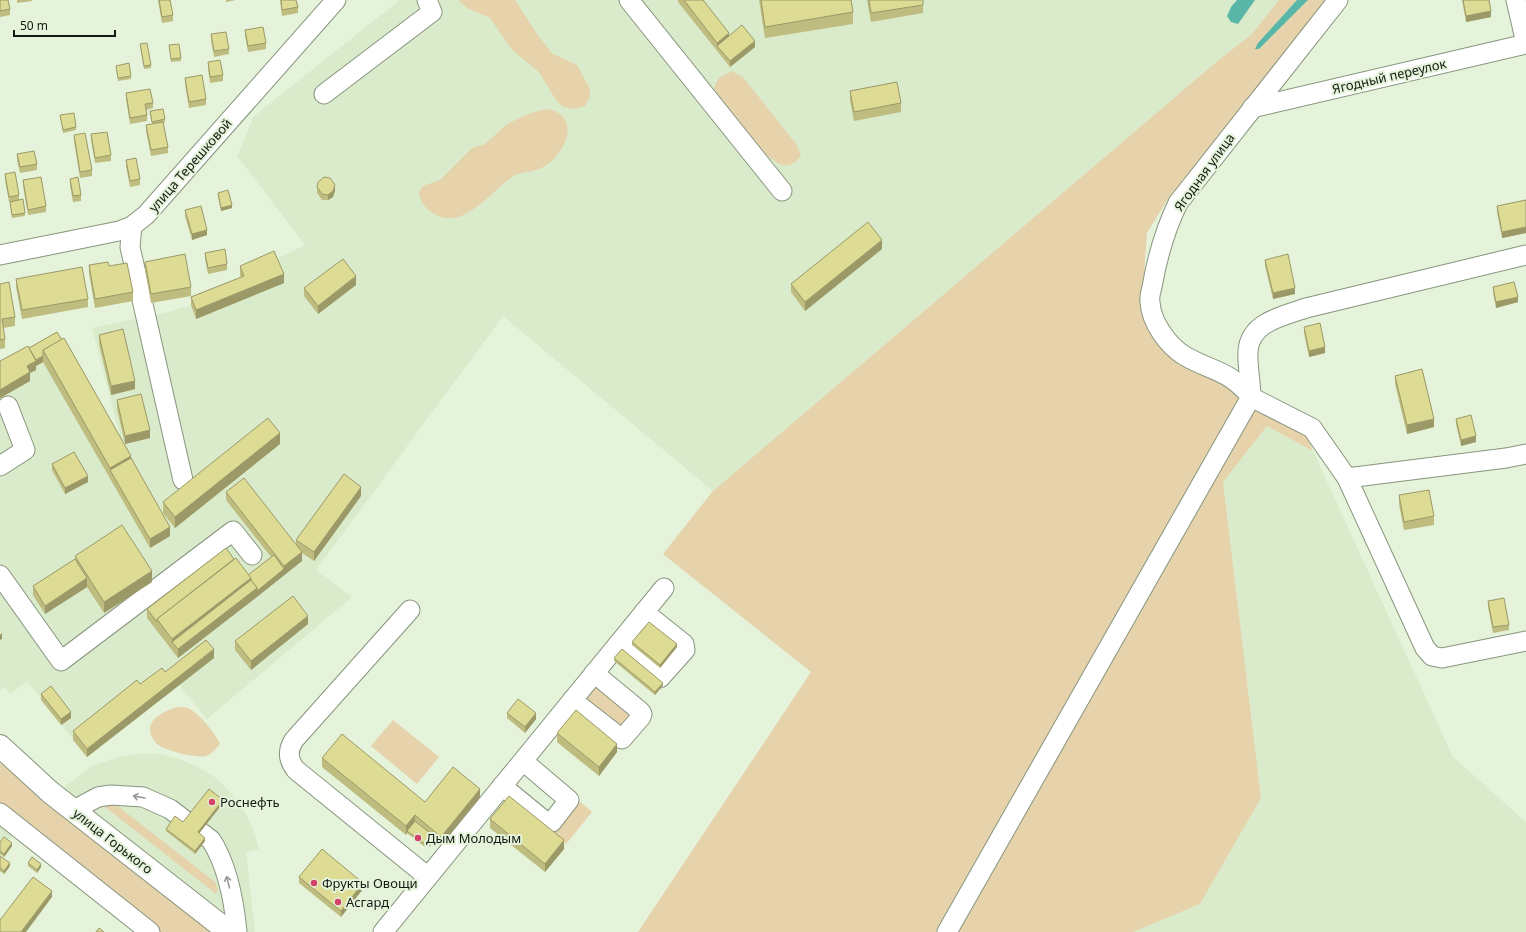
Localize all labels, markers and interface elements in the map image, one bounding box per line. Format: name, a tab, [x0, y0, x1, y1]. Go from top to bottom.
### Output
scale bar	[14, 12, 115, 38]
text: 50 m	[20, 17, 48, 34]
street label: Ягодный переулок	[1330, 54, 1448, 98]
street label: улица Терешковой	[144, 114, 236, 216]
street label: Ягодная улица	[1170, 129, 1238, 215]
one-way arrow	[133, 793, 146, 801]
place label: Роснефть	[220, 793, 280, 811]
marker: Роснефть	[207, 797, 217, 807]
street label: улица Горького	[69, 804, 157, 878]
place label: Дым Молодым	[426, 829, 521, 847]
marker: Дым Молодым	[413, 833, 423, 843]
place label: Фрукты Овощи	[322, 874, 418, 892]
one-way arrow	[223, 875, 231, 888]
marker: Фрукты Овощи	[309, 878, 319, 888]
place label: Асгард	[346, 893, 389, 911]
marker: Асгард	[333, 897, 343, 907]

